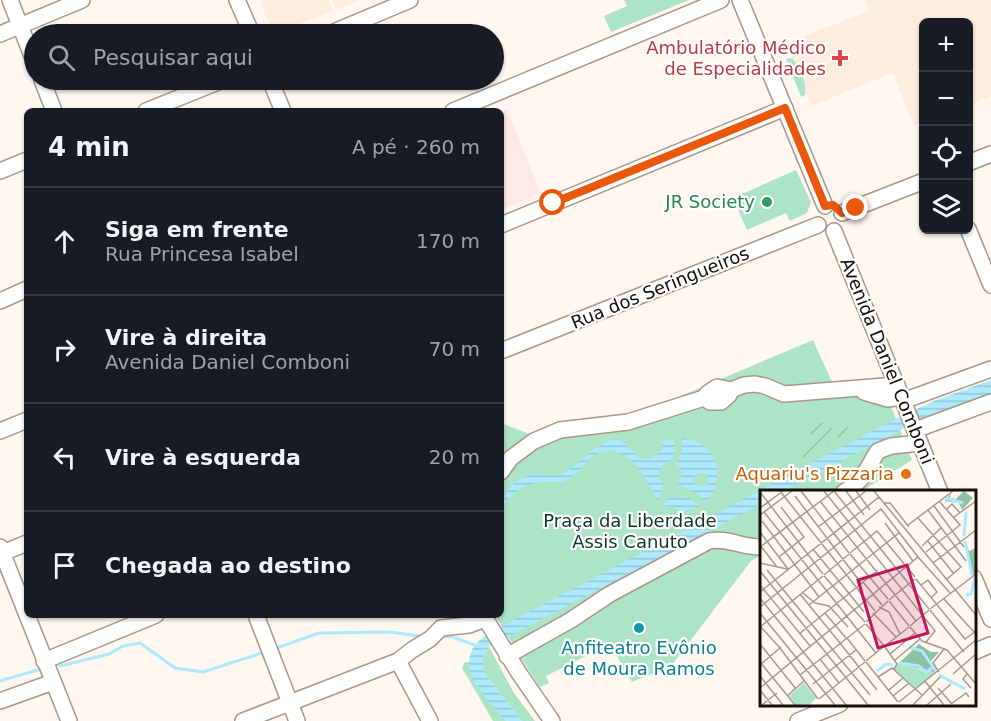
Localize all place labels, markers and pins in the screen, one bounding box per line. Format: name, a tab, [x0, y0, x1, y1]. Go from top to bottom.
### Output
place label: Ambulatório Médico de Especialidades	[646, 37, 826, 79]
marker: Ambulatório Médico de Especialidades	[831, 49, 849, 67]
place label: JR Society	[664, 191, 755, 212]
marker: JR Society	[760, 195, 774, 209]
place label: Aquariu's Pizzaria	[735, 463, 894, 484]
marker: Aquariu's Pizzaria	[899, 467, 913, 481]
marker: Anfiteatro Evônio de Moura Ramos	[632, 621, 646, 635]
place label: Anfiteatro Evônio de Moura Ramos	[561, 637, 717, 679]

